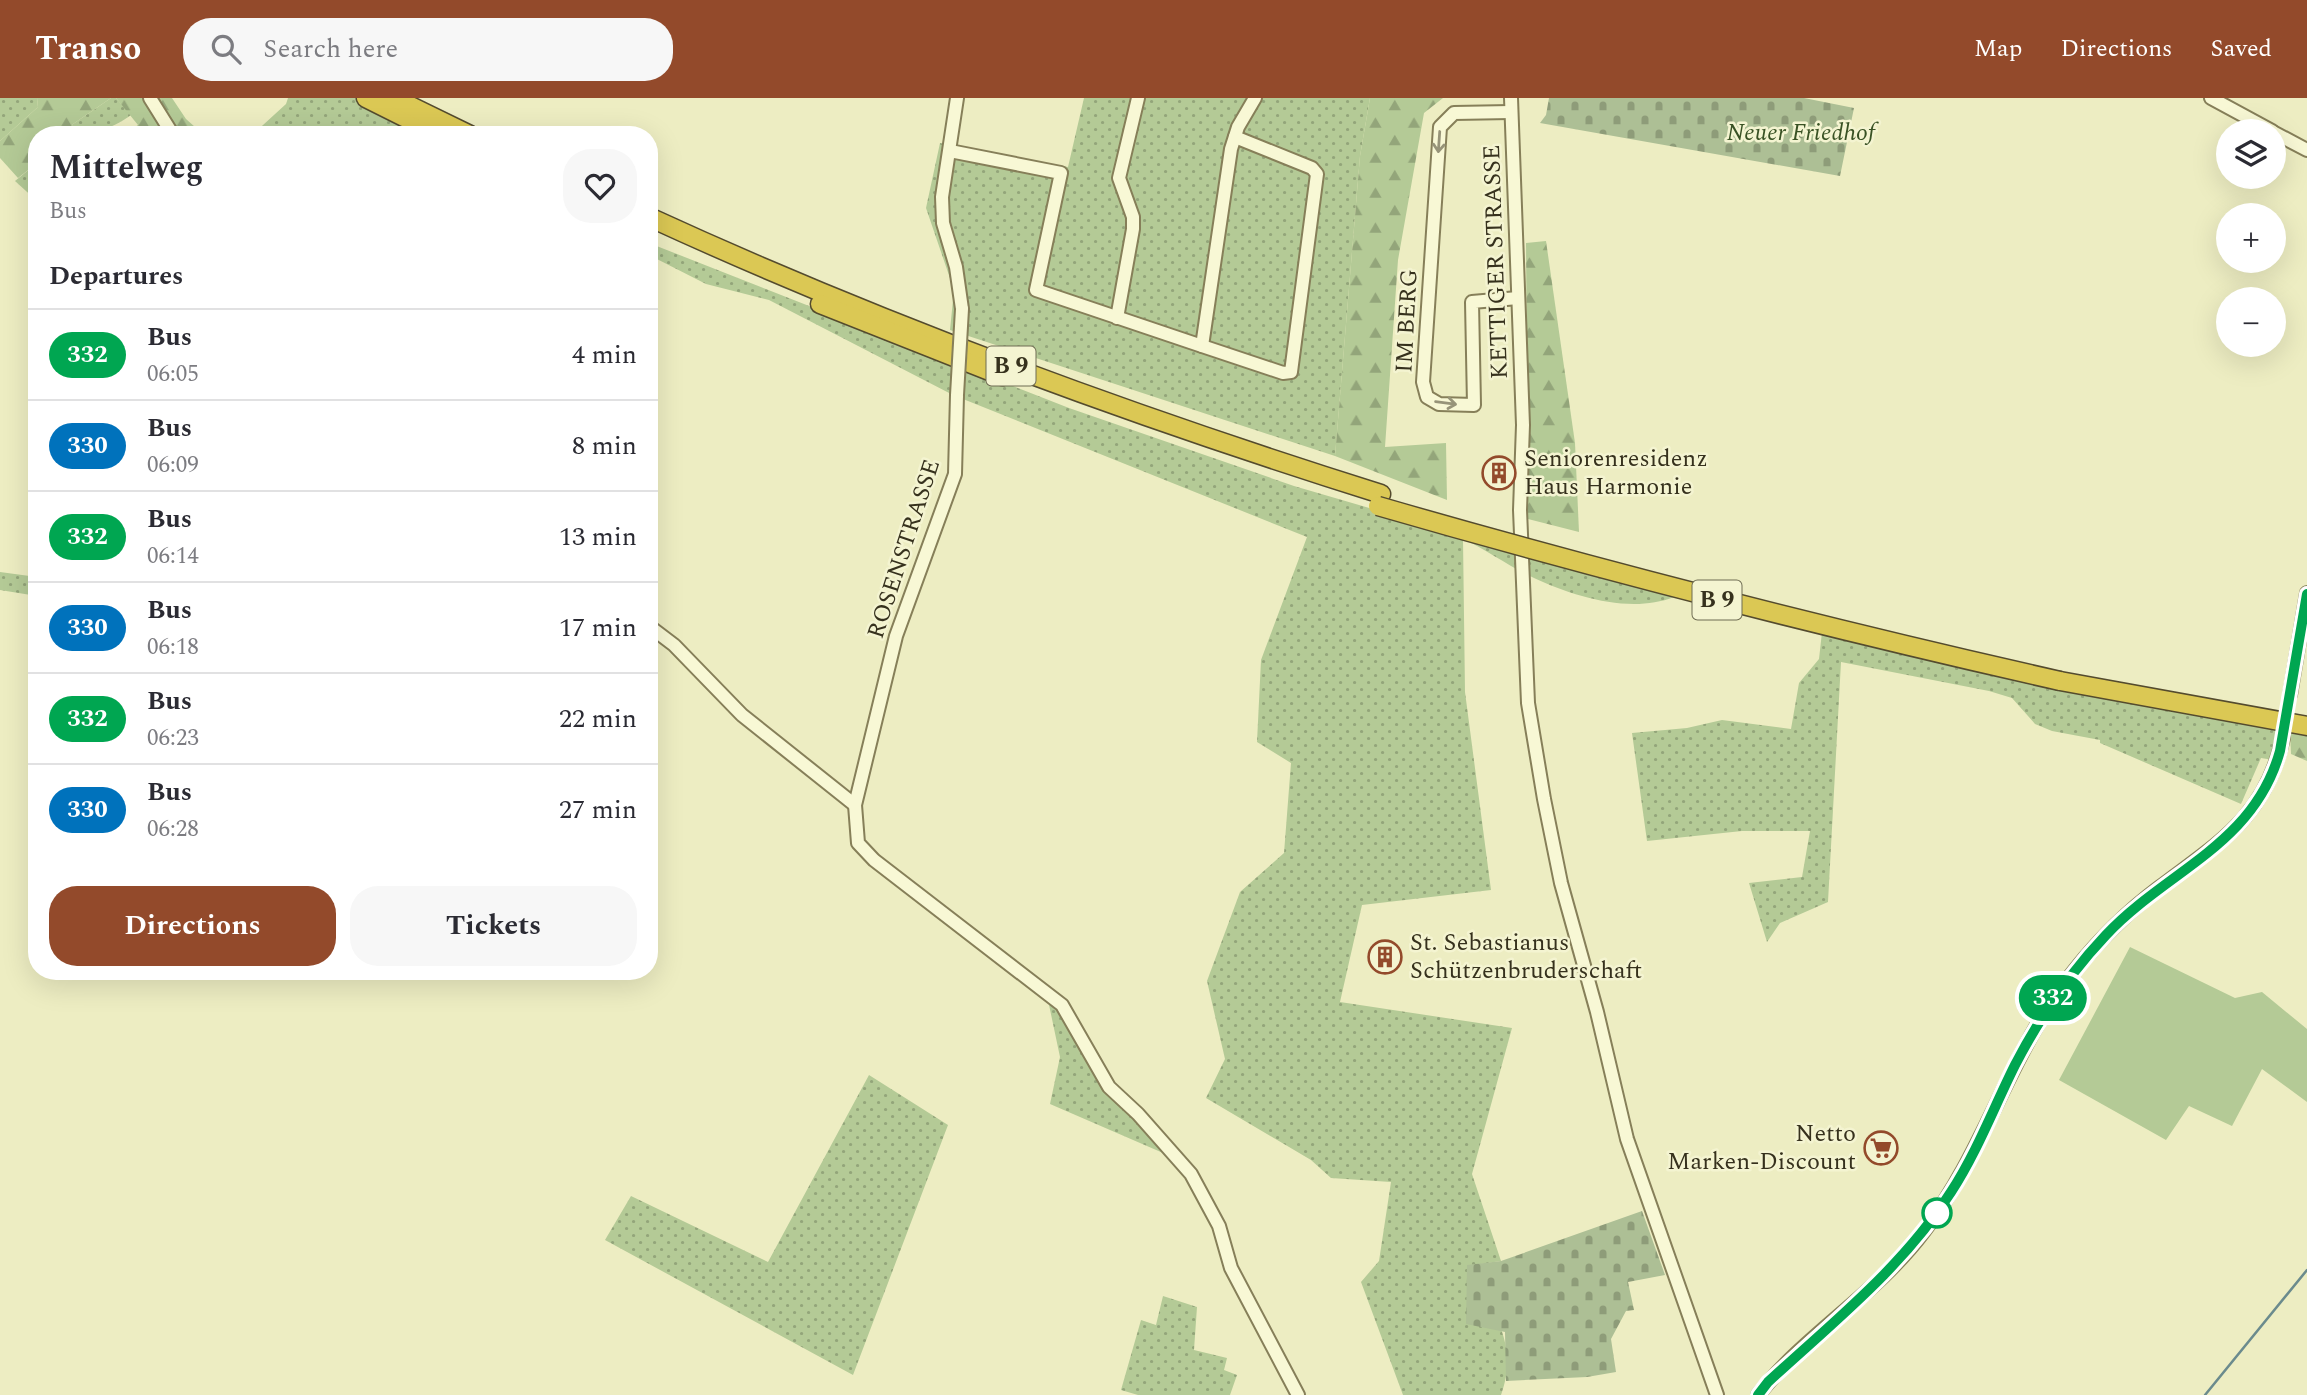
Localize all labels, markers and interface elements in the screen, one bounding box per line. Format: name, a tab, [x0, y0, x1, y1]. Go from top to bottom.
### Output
search box	[183, 18, 673, 81]
text: Transo	[35, 24, 141, 74]
text: Search here	[263, 29, 398, 69]
icon: search	[207, 30, 245, 68]
text: Map	[1974, 31, 2022, 67]
text: Directions	[2060, 31, 2172, 67]
text: Saved	[2210, 31, 2272, 67]
park label: Neuer Friedhof	[1727, 115, 1880, 151]
map controls	[2216, 119, 2286, 357]
button: layers	[2216, 119, 2286, 189]
one-way arrow	[1432, 130, 1445, 153]
text: Mittelweg	[49, 143, 203, 193]
street label: KETTIGER STRASSE	[1474, 144, 1518, 380]
button: heart	[563, 149, 637, 223]
text: Bus	[49, 194, 87, 229]
button: +	[2216, 203, 2286, 273]
text: Departures	[49, 256, 183, 296]
street label: IM BERG	[1386, 268, 1428, 374]
button: −	[2216, 287, 2286, 357]
text: Bus	[147, 317, 192, 357]
text: 4 min	[572, 335, 637, 375]
text: 332	[67, 337, 108, 373]
road number: B 9	[986, 346, 1036, 386]
text: 06:05	[147, 357, 199, 392]
one-way arrow	[1434, 397, 1457, 410]
text: Bus	[147, 408, 192, 448]
text: 8 min	[572, 426, 637, 466]
text: 330	[67, 428, 108, 464]
place label: Seniorenresidenz Haus Harmonie	[1524, 441, 1708, 505]
text: 06:09	[147, 448, 199, 483]
building icon: Seniorenresidenz Haus Harmonie	[1480, 454, 1518, 492]
street label: ROSENSTRASSE	[858, 455, 950, 643]
text: Bus	[147, 499, 192, 539]
text: 13 min	[559, 517, 637, 557]
text: 332	[67, 519, 108, 555]
text: 06:14	[147, 539, 199, 574]
road number: B 9	[1692, 580, 1742, 620]
text: Bus	[147, 590, 192, 630]
text: 17 min	[559, 608, 637, 648]
text: 330	[67, 610, 108, 646]
text: 06:18	[147, 630, 199, 665]
text: Bus	[147, 681, 192, 721]
text: 22 min	[559, 699, 637, 739]
text: 332	[67, 701, 108, 737]
text: 06:23	[147, 721, 199, 756]
text: Bus	[147, 772, 192, 812]
text: 27 min	[559, 790, 637, 830]
text: 330	[67, 792, 108, 828]
text: 06:28	[147, 812, 199, 847]
button: Directions	[49, 886, 336, 966]
button: Tickets	[350, 886, 637, 966]
place label: St. Sebastianus Schützenbruderschaft	[1410, 925, 1642, 989]
building icon: St. Sebastianus Schützenbruderschaft	[1366, 938, 1404, 976]
line badge: 332	[2013, 975, 2093, 1021]
text: 332	[2033, 980, 2073, 1016]
place label: Netto Marken-Discount	[1667, 1116, 1856, 1180]
supermarket icon: Netto Marken-Discount	[1862, 1129, 1900, 1167]
unlabelled marker	[1922, 1198, 1952, 1228]

